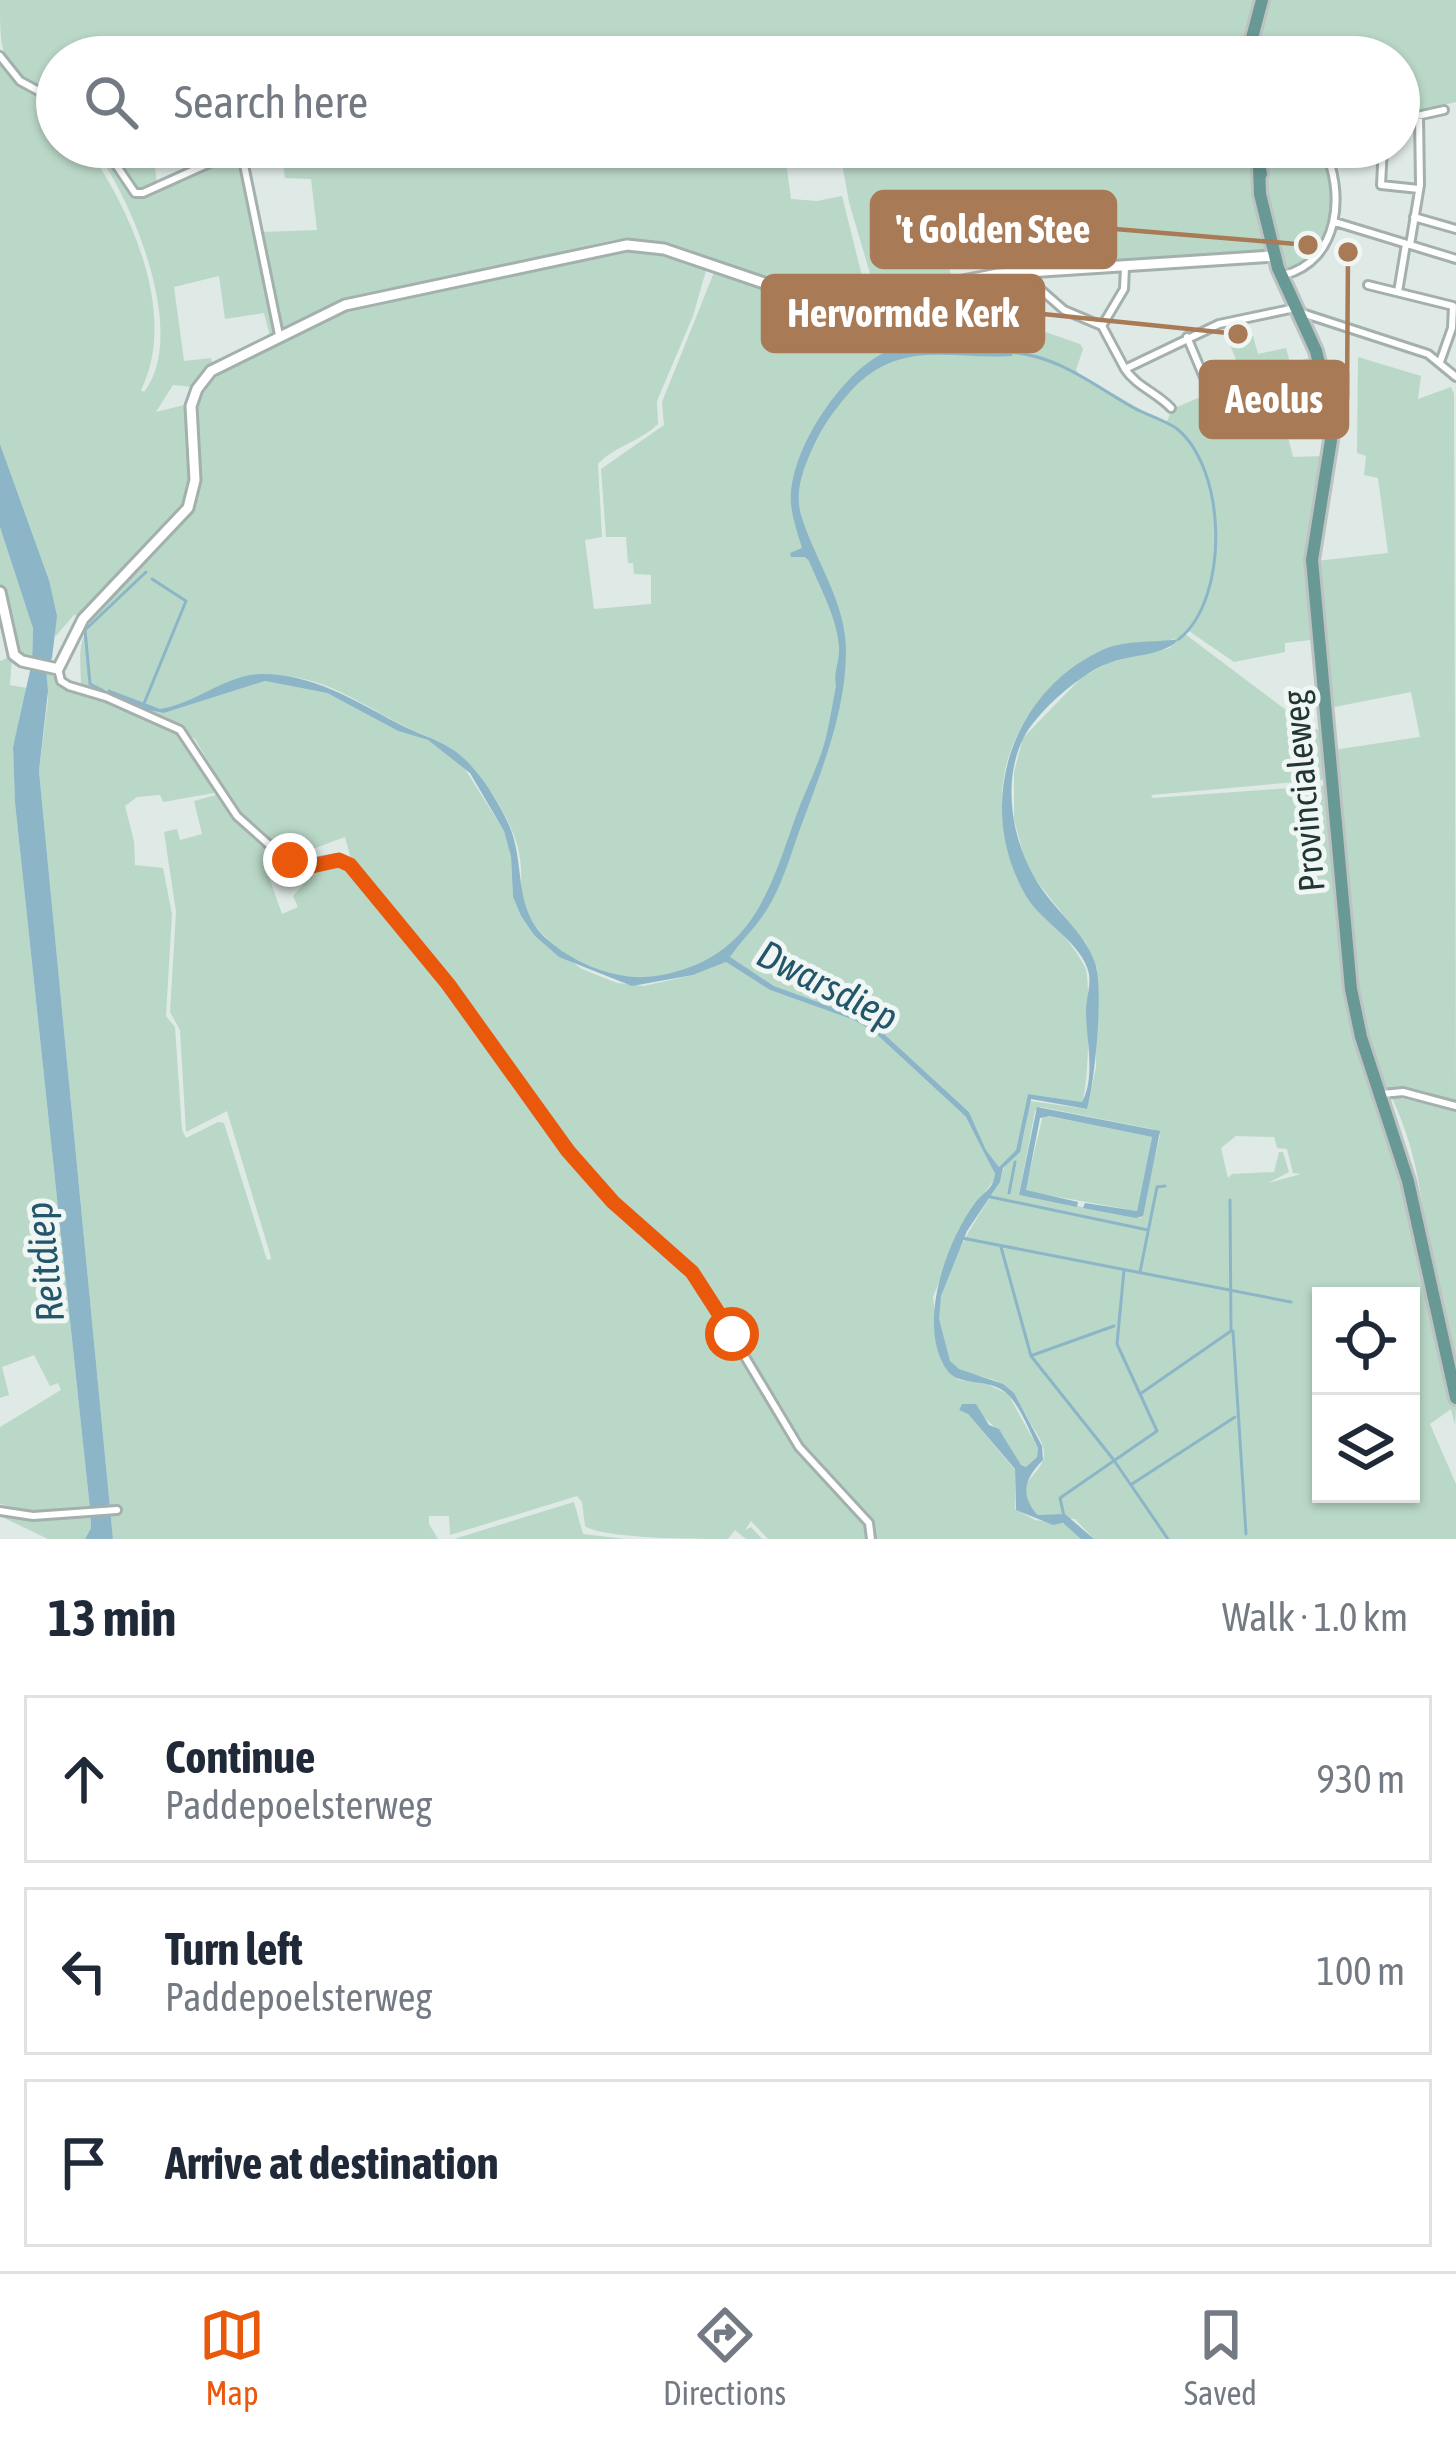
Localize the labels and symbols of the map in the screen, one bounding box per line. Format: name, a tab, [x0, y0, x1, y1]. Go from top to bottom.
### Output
callout: 't Golden Stee	[872, 192, 1115, 267]
text: 't Golden Stee	[896, 207, 1090, 251]
callout: Hervormde Kerk	[763, 276, 1043, 351]
text: Hervormde Kerk	[787, 291, 1020, 335]
callout: Aeolus	[1201, 362, 1347, 437]
text: Aeolus	[1224, 377, 1323, 421]
street label: Provincialeweg	[1273, 688, 1333, 893]
route end	[263, 833, 317, 887]
water label: Dwarsdiep	[750, 931, 906, 1039]
water label: Reitdiep	[16, 1200, 72, 1324]
route start	[705, 1307, 759, 1361]

